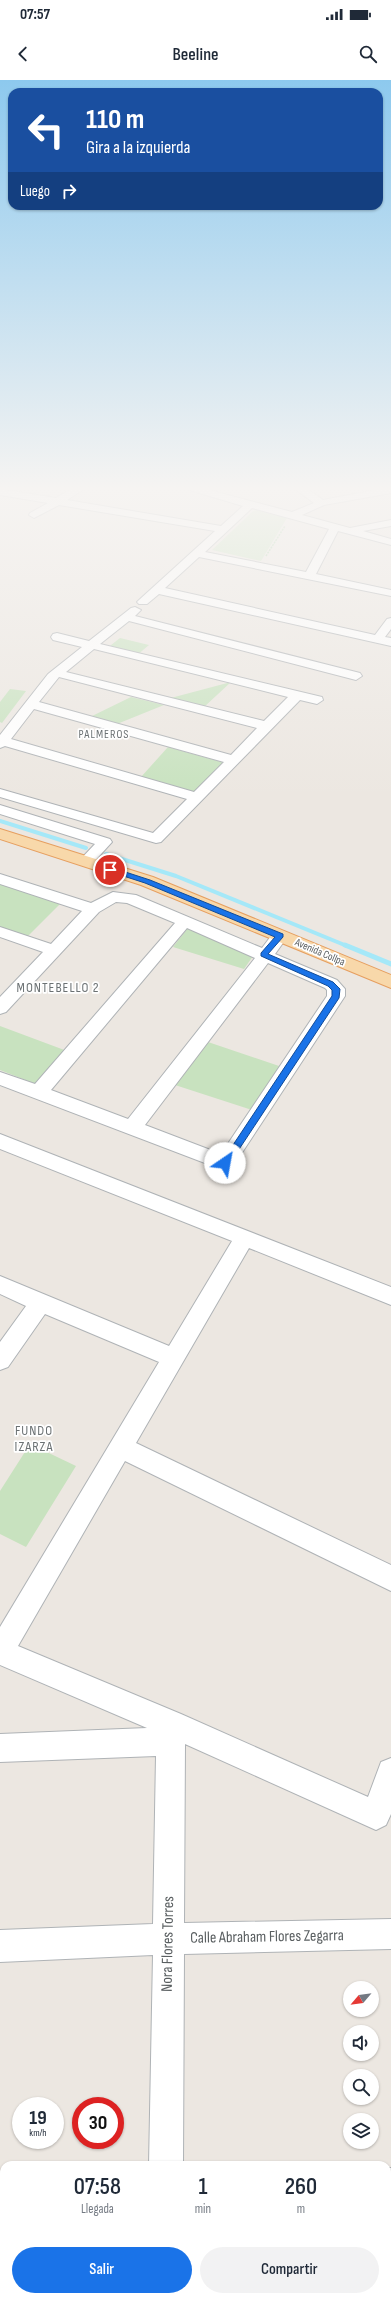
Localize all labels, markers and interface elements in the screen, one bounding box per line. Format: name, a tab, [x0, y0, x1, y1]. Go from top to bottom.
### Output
text: 07:57	[20, 5, 50, 24]
icon: back	[12, 43, 34, 65]
icon: search	[357, 43, 379, 65]
text: Beeline	[172, 44, 219, 65]
text: 110 m	[86, 103, 144, 136]
icon: left	[20, 104, 72, 156]
text: Gira a la izquierda	[86, 137, 190, 158]
icon: right	[58, 180, 80, 202]
text: Luego	[20, 182, 50, 201]
district label: PALMEROS	[79, 727, 129, 742]
pin	[93, 853, 127, 887]
icon: arrive	[99, 859, 121, 881]
street label: Avenida Collpa	[292, 935, 347, 968]
district label: MONTEBELLO 2	[17, 979, 99, 996]
position arrow	[204, 1142, 246, 1184]
district label: FUNDO IZARZA	[15, 1422, 53, 1455]
street label: Nora Flores Torres	[158, 1896, 178, 1992]
street label: Calle Abraham Flores Zegarra	[190, 1926, 344, 1948]
north arrow	[343, 1981, 379, 2017]
map controls	[343, 1981, 379, 2149]
button: sound	[343, 2025, 379, 2061]
button: search	[343, 2069, 379, 2105]
speed limit sign: 30	[72, 2097, 124, 2149]
text: 19	[29, 2106, 47, 2130]
button: layers	[343, 2113, 379, 2149]
text: km/h	[29, 2127, 47, 2139]
text: 07:58	[74, 2172, 121, 2201]
text: 1	[198, 2172, 207, 2201]
text: 260	[285, 2172, 317, 2201]
text: Llegada	[81, 2201, 114, 2217]
text: min	[195, 2201, 211, 2217]
text: m	[297, 2201, 305, 2217]
button: Salir	[12, 2247, 192, 2293]
button: Compartir	[200, 2247, 379, 2293]

